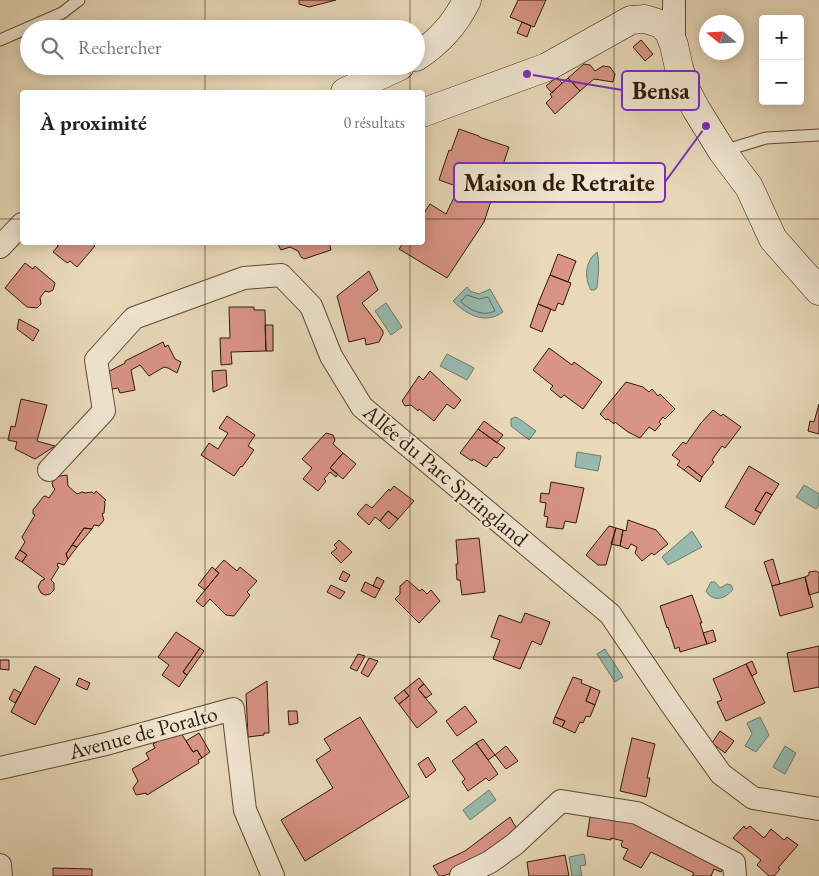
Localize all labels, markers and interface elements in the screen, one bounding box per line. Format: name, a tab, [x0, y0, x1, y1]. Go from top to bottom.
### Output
north arrow	[699, 15, 744, 60]
map controls	[759, 15, 804, 105]
button: +	[759, 15, 804, 60]
search box	[20, 20, 425, 75]
icon: search	[38, 34, 66, 62]
text: Rechercher	[78, 35, 161, 60]
button: −	[759, 60, 804, 105]
callout: Bensa	[622, 71, 699, 110]
text: Bensa	[632, 75, 690, 106]
text: À proximité	[40, 109, 147, 136]
text: 0 résultats	[343, 112, 405, 133]
callout: Maison de Retraite	[454, 163, 665, 202]
text: Maison de Retraite	[463, 167, 655, 198]
street label: Allée du Parc Springland	[356, 397, 535, 554]
street label: Avenue de Poralto	[65, 699, 221, 767]

